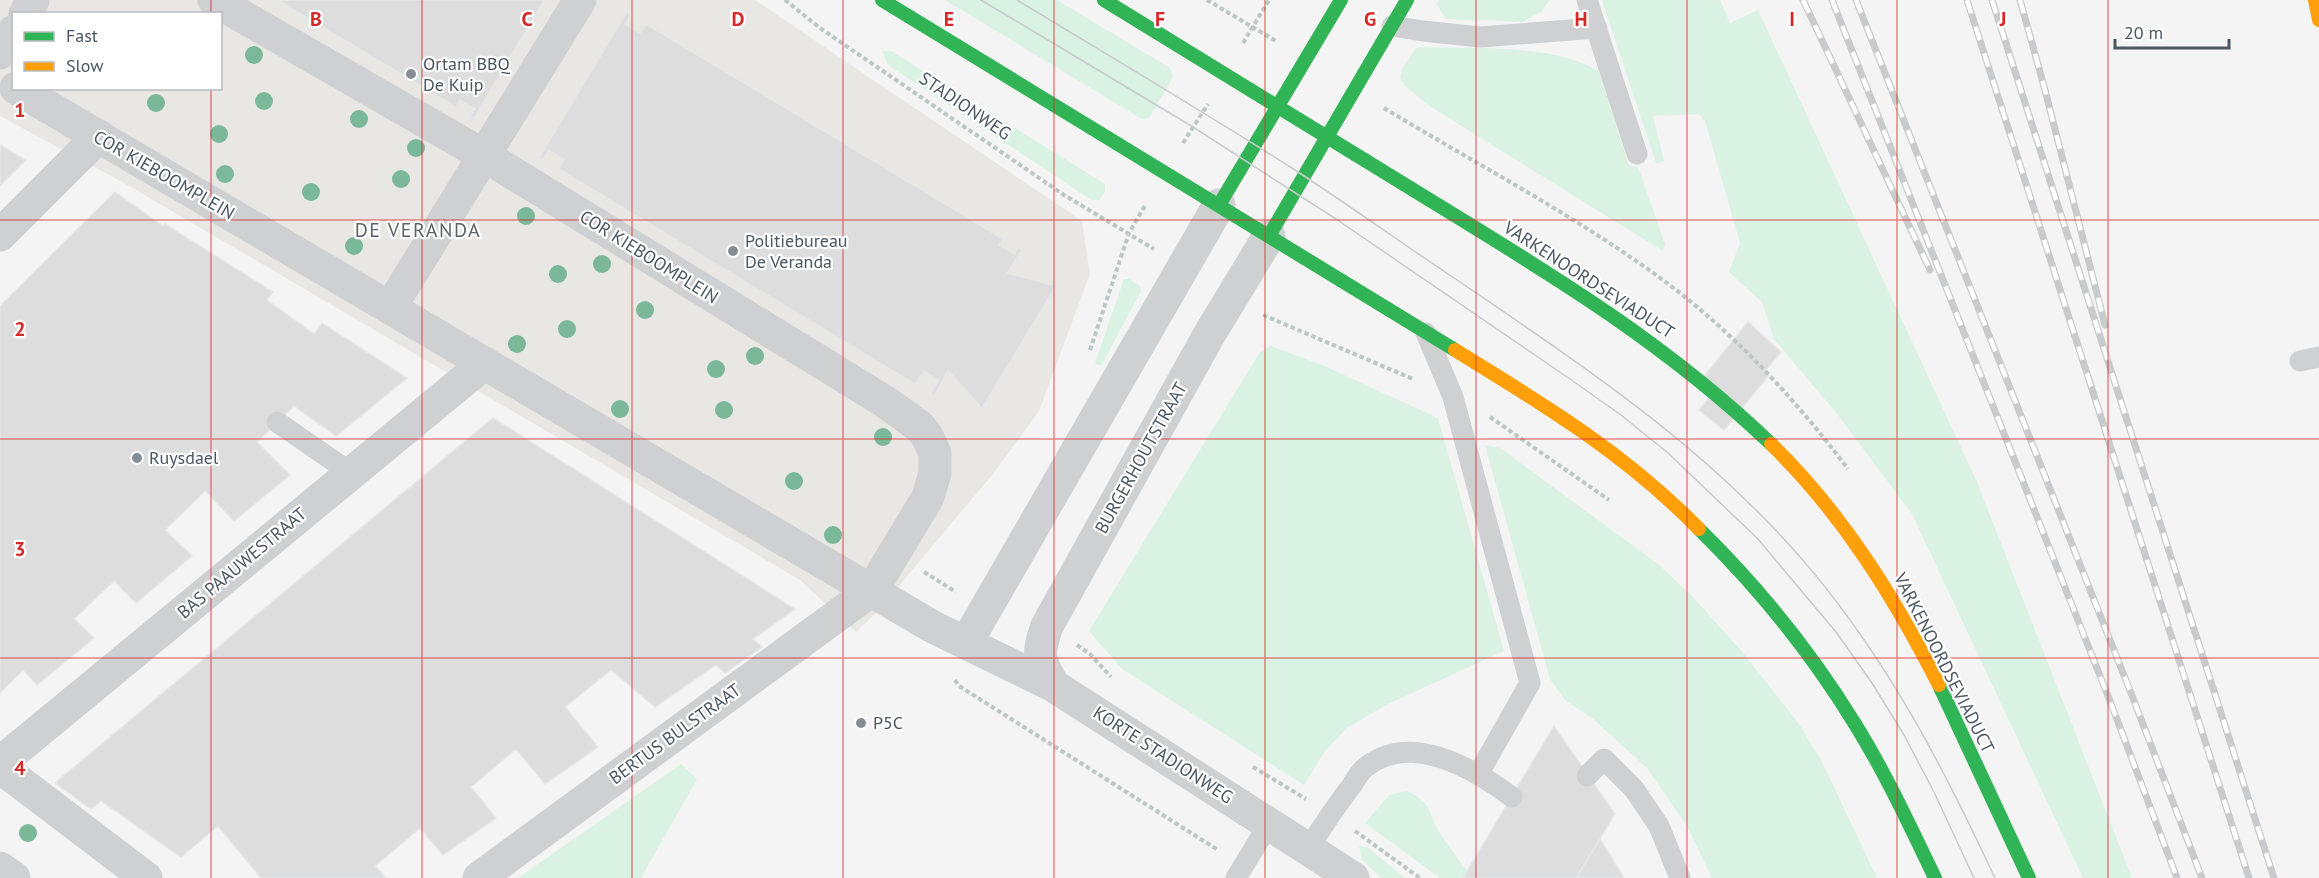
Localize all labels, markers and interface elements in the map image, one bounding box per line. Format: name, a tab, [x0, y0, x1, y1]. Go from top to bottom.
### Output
text: B	[310, 6, 322, 32]
text: C	[521, 6, 533, 32]
text: D	[732, 6, 745, 32]
text: E	[944, 6, 954, 32]
text: F	[1155, 6, 1165, 32]
text: G	[1364, 6, 1376, 32]
text: H	[1574, 6, 1588, 32]
text: I	[1789, 6, 1795, 32]
text: J	[1999, 6, 2006, 32]
legend	[12, 12, 222, 90]
scale bar	[2115, 12, 2229, 50]
text: 20 m	[2124, 21, 2163, 44]
text: Fast	[66, 24, 98, 47]
place label: Ortam BBQ De Kuip	[423, 52, 510, 96]
text: Slow	[66, 54, 104, 77]
street label: STADIONWEG	[915, 66, 1016, 145]
marker: Ortam BBQ De Kuip	[404, 67, 418, 81]
text: 1	[14, 97, 26, 123]
street label: COR KIEBOOMPLEIN	[90, 125, 239, 224]
street label: COR KIEBOOMPLEIN	[576, 205, 723, 309]
street label: VARKENOORDSEVIADUCT	[1499, 215, 1679, 343]
district label: DE VERANDA	[355, 217, 481, 243]
place label: Politiebureau De Veranda	[745, 229, 848, 273]
marker: Politiebureau De Veranda	[726, 244, 740, 258]
text: 2	[14, 316, 26, 342]
street label: BURGERHOUTSTRAAT	[1089, 378, 1192, 537]
place label: Ruysdael	[149, 446, 219, 469]
marker: Ruysdael	[130, 451, 144, 465]
street label: BAS PAAUWESTRAAT	[172, 502, 311, 623]
text: 3	[14, 536, 26, 562]
street label: VARKENOORDSEVIADUCT	[1889, 568, 2000, 757]
street label: BERTUS BULSTRAAT	[604, 678, 745, 789]
street label: KORTE STADIONWEG	[1089, 701, 1238, 808]
place label: P5C	[873, 711, 903, 734]
marker: P5C	[854, 716, 868, 730]
text: 4	[14, 755, 26, 781]

